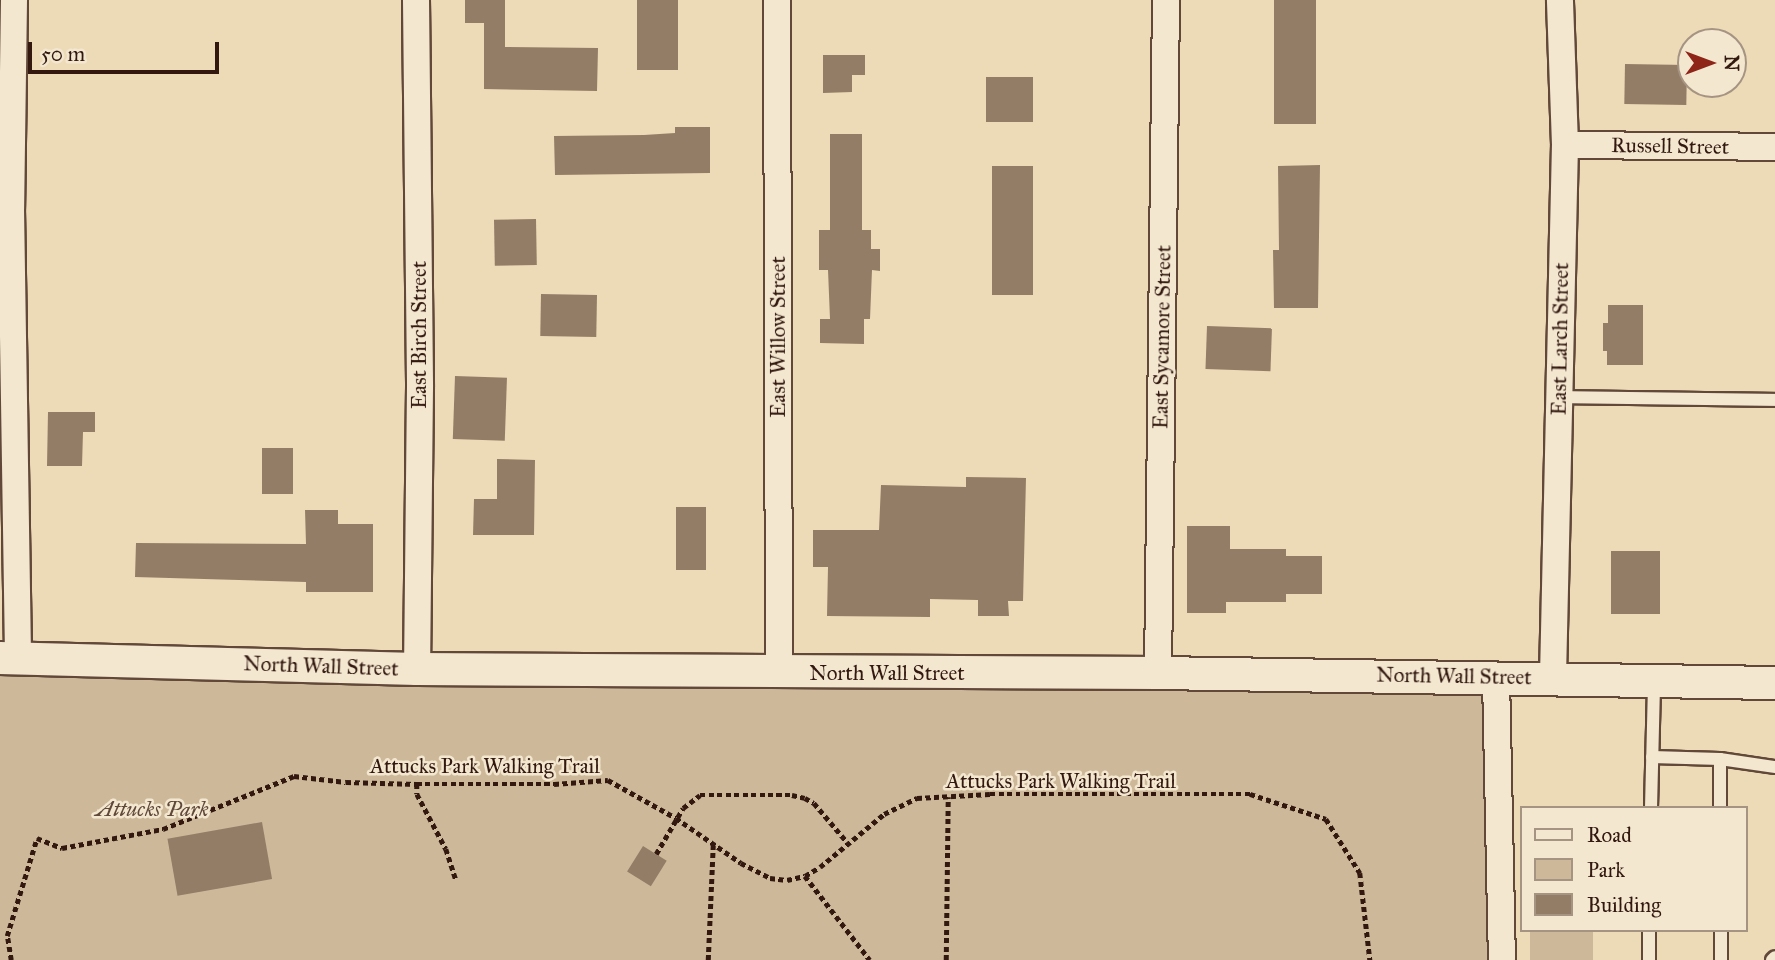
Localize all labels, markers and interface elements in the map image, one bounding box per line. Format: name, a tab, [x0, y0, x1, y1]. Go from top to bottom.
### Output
scale bar	[32, 28, 222, 72]
north arrow	[1677, 28, 1747, 98]
text: 50 m	[41, 41, 85, 67]
text: N	[1720, 55, 1743, 71]
street label: Russell Street	[1611, 132, 1729, 160]
street label: East Sycamore Street	[1148, 245, 1176, 429]
street label: East Willow Street	[765, 256, 791, 418]
street label: East Birch Street	[406, 261, 432, 409]
street label: East Larch Street	[1546, 262, 1574, 416]
street label: North Wall Street	[243, 651, 399, 681]
street label: North Wall Street	[809, 660, 965, 686]
street label: North Wall Street	[1376, 662, 1532, 690]
street label: Attucks Park Walking Trail	[370, 753, 600, 779]
street label: Attucks Park Walking Trail	[946, 768, 1176, 794]
park label: Attucks Park	[95, 796, 209, 822]
legend	[1520, 806, 1747, 932]
text: Road	[1587, 822, 1632, 848]
text: Park	[1587, 857, 1625, 883]
text: Building	[1587, 892, 1661, 918]

